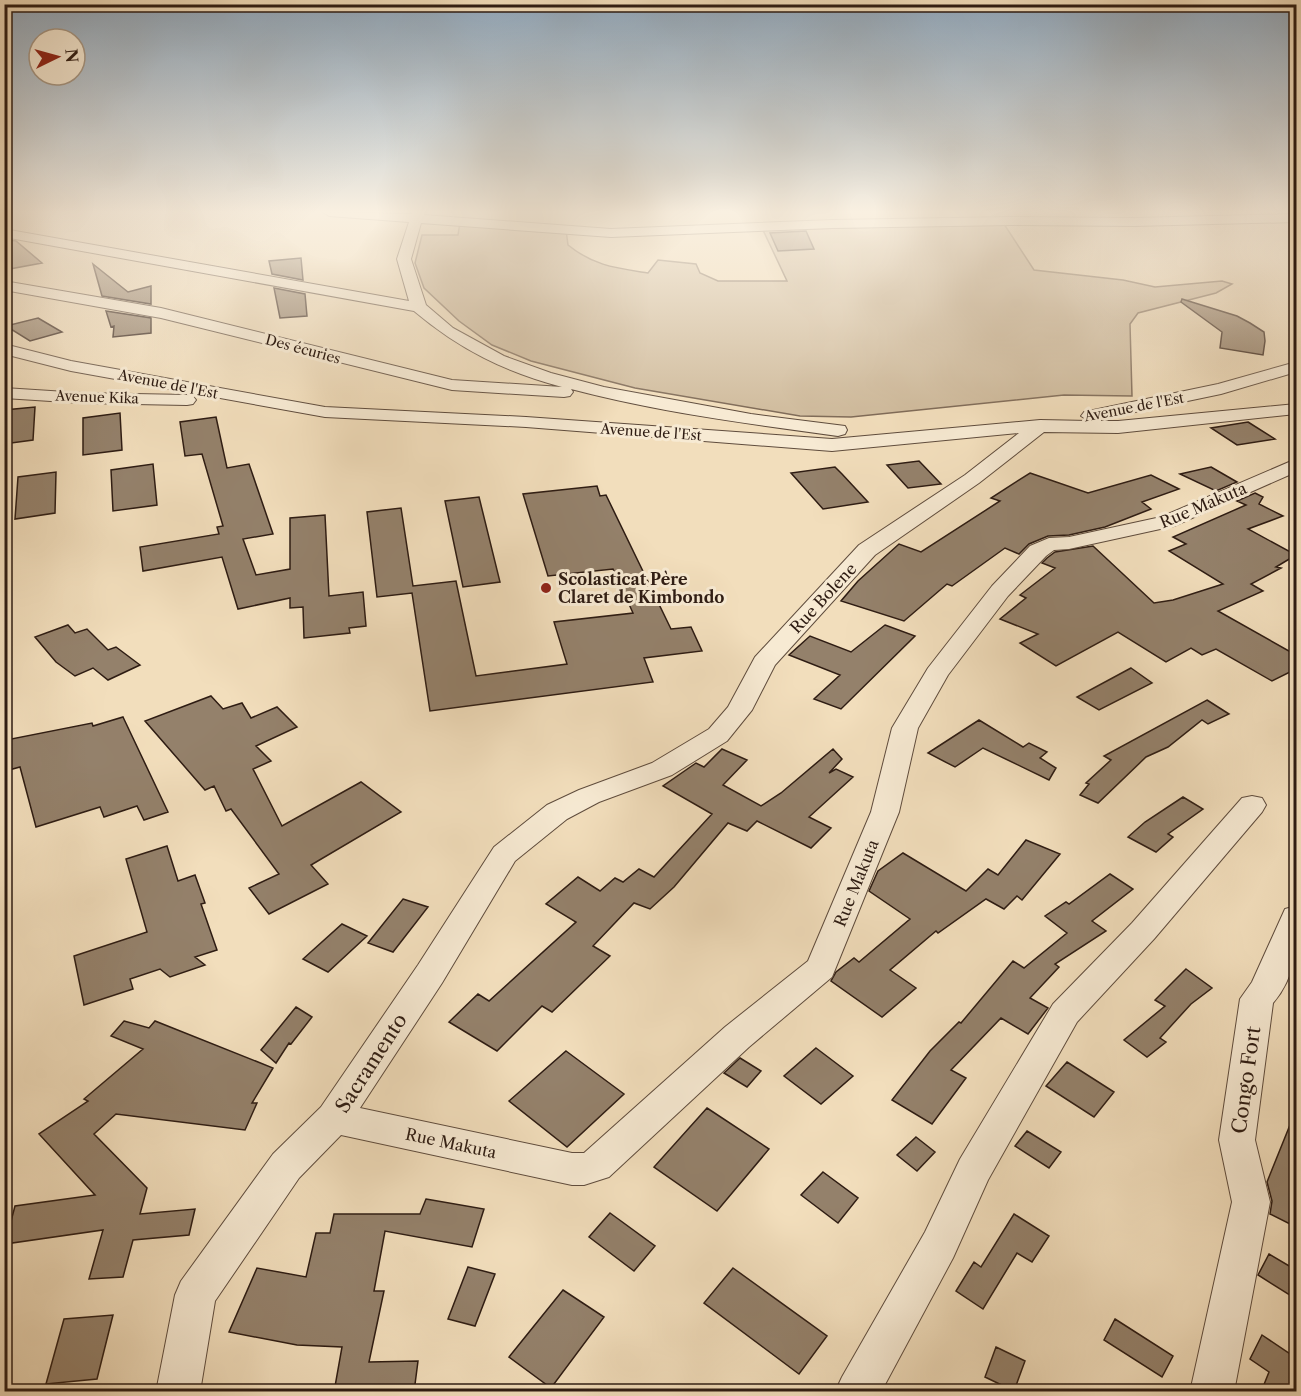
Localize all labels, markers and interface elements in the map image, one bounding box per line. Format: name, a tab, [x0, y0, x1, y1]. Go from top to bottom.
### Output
north arrow	[27, 27, 87, 87]
text: N	[61, 48, 83, 64]
street label: Des écuries	[264, 330, 342, 368]
street label: Avenue de l'Est	[116, 365, 220, 403]
street label: Avenue Kika	[54, 387, 140, 407]
street label: Avenue de l'Est	[1082, 388, 1186, 426]
street label: Avenue de l'Est	[599, 419, 702, 445]
street label: Rue Makuta	[1157, 478, 1250, 532]
street label: Rue Bolene	[786, 559, 860, 637]
place label: Scolasticat Père Claret de Kimbondo	[558, 569, 724, 607]
marker: Scolasticat Père Claret de Kimbondo	[539, 581, 553, 595]
street label: Rue Makuta	[829, 836, 883, 930]
street label: Sacramento	[330, 1009, 412, 1117]
street label: Congo Fort	[1227, 1025, 1265, 1135]
street label: Rue Makuta	[404, 1124, 499, 1163]

